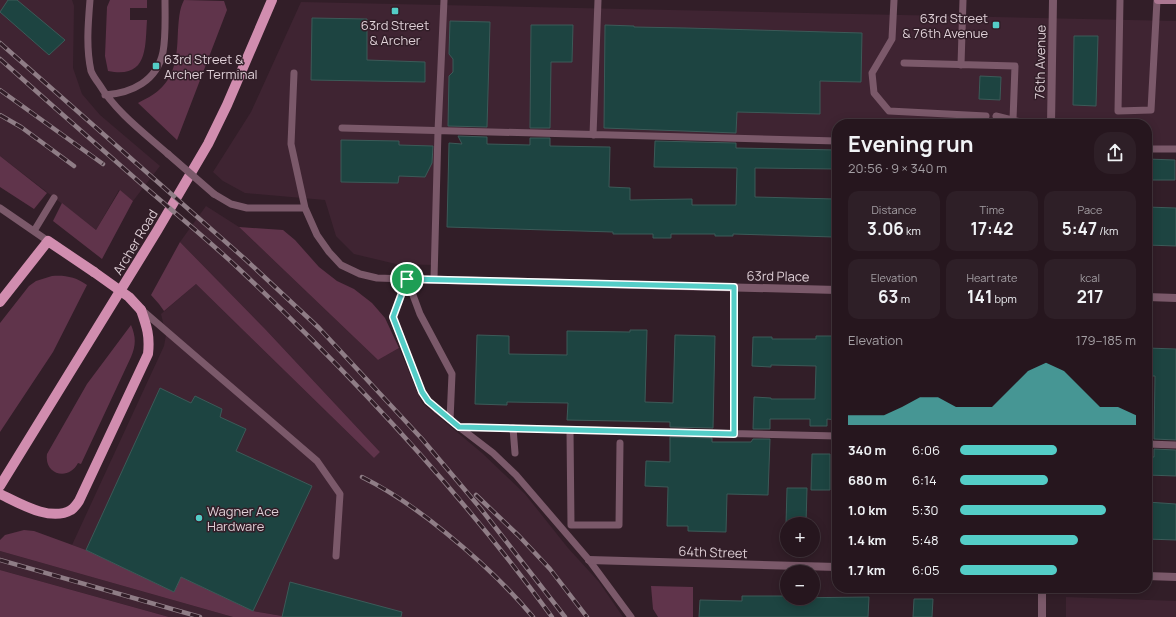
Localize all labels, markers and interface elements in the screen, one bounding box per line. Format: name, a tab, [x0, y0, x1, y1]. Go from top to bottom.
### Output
marker: 63rd Street & Archer	[390, 6, 400, 16]
place label: 63rd Street & 76th Avenue	[902, 9, 988, 42]
place label: 63rd Street & Archer	[361, 16, 429, 49]
marker: 63rd Street & 76th Avenue	[991, 20, 1001, 30]
street label: 76th Avenue	[1030, 24, 1050, 99]
place label: 63rd Street & Archer Terminal	[164, 50, 258, 83]
marker: 63rd Street & Archer Terminal	[151, 61, 161, 71]
text: Evening run	[848, 129, 973, 159]
button: share	[1094, 132, 1136, 174]
text: 20:56 · 9 × 340 m	[848, 159, 947, 177]
text: Distance	[871, 202, 917, 217]
text: Time	[980, 202, 1004, 217]
text: Pace	[1078, 202, 1102, 217]
street label: Archer Road	[108, 206, 162, 278]
text: 3.06	[867, 217, 904, 240]
text: 17:42	[971, 217, 1013, 240]
text: 5:47	[1062, 217, 1097, 240]
text: km	[904, 223, 921, 238]
text: /km	[1097, 223, 1118, 238]
pin	[390, 262, 424, 296]
street label: 63rd Place	[746, 266, 810, 286]
icon: arrive	[396, 268, 418, 290]
text: Elevation	[871, 270, 917, 285]
text: Heart rate	[966, 270, 1018, 285]
text: kcal	[1080, 270, 1100, 285]
text: 63	[878, 285, 898, 308]
text: 141	[967, 285, 992, 308]
text: 217	[1077, 285, 1103, 308]
text: m	[898, 291, 910, 306]
text: bpm	[992, 291, 1017, 306]
text: Elevation	[848, 331, 903, 349]
text: 179–185 m	[1076, 331, 1136, 349]
text: 340 m	[848, 441, 886, 459]
text: 6:06	[912, 441, 940, 459]
text: 680 m	[848, 471, 887, 489]
text: 6:14	[912, 471, 937, 489]
text: 1.0 km	[848, 501, 887, 519]
text: 5:30	[912, 501, 939, 519]
place label: Wagner Ace Hardware	[207, 502, 279, 535]
marker: Wagner Ace Hardware	[194, 513, 204, 523]
map controls	[780, 517, 820, 605]
button: +	[780, 517, 820, 557]
text: 1.4 km	[848, 531, 886, 549]
text: 5:48	[912, 531, 939, 549]
street label: 64th Street	[678, 542, 748, 562]
text: 1.7 km	[848, 561, 885, 579]
text: 6:05	[912, 561, 939, 579]
button: −	[780, 565, 820, 605]

